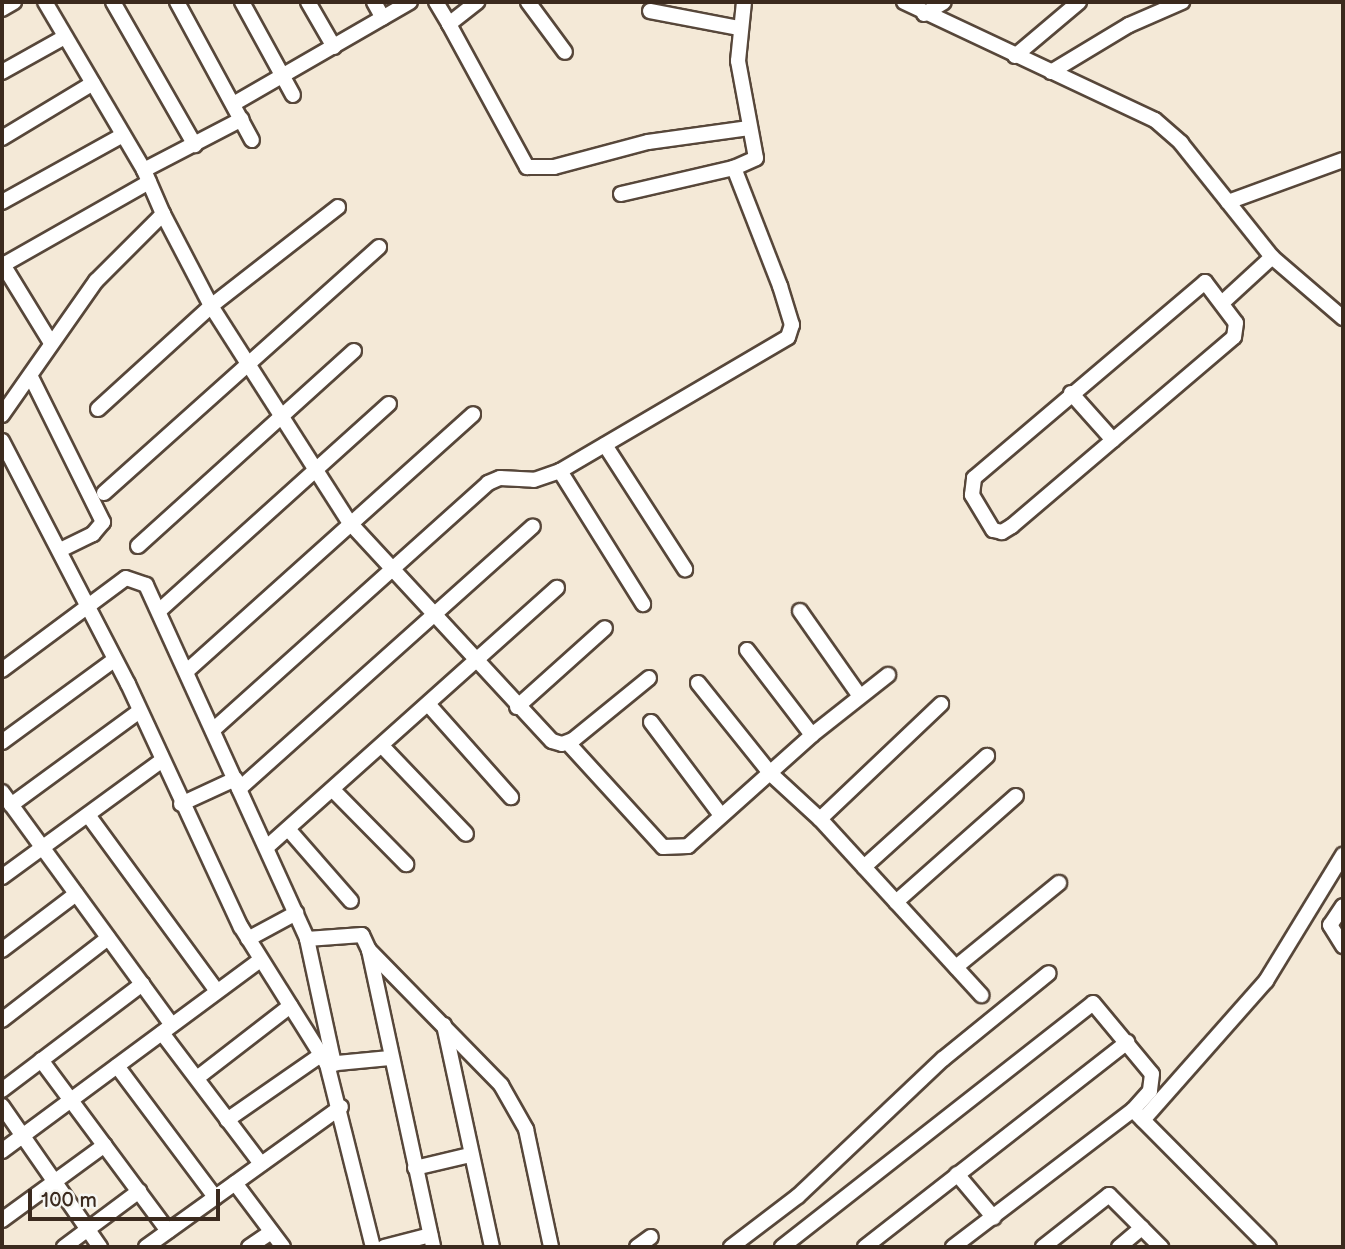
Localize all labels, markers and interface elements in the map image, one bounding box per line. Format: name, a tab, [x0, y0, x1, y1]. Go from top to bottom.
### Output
scale bar	[32, 1176, 224, 1220]
text: 100 m	[41, 1188, 97, 1213]

